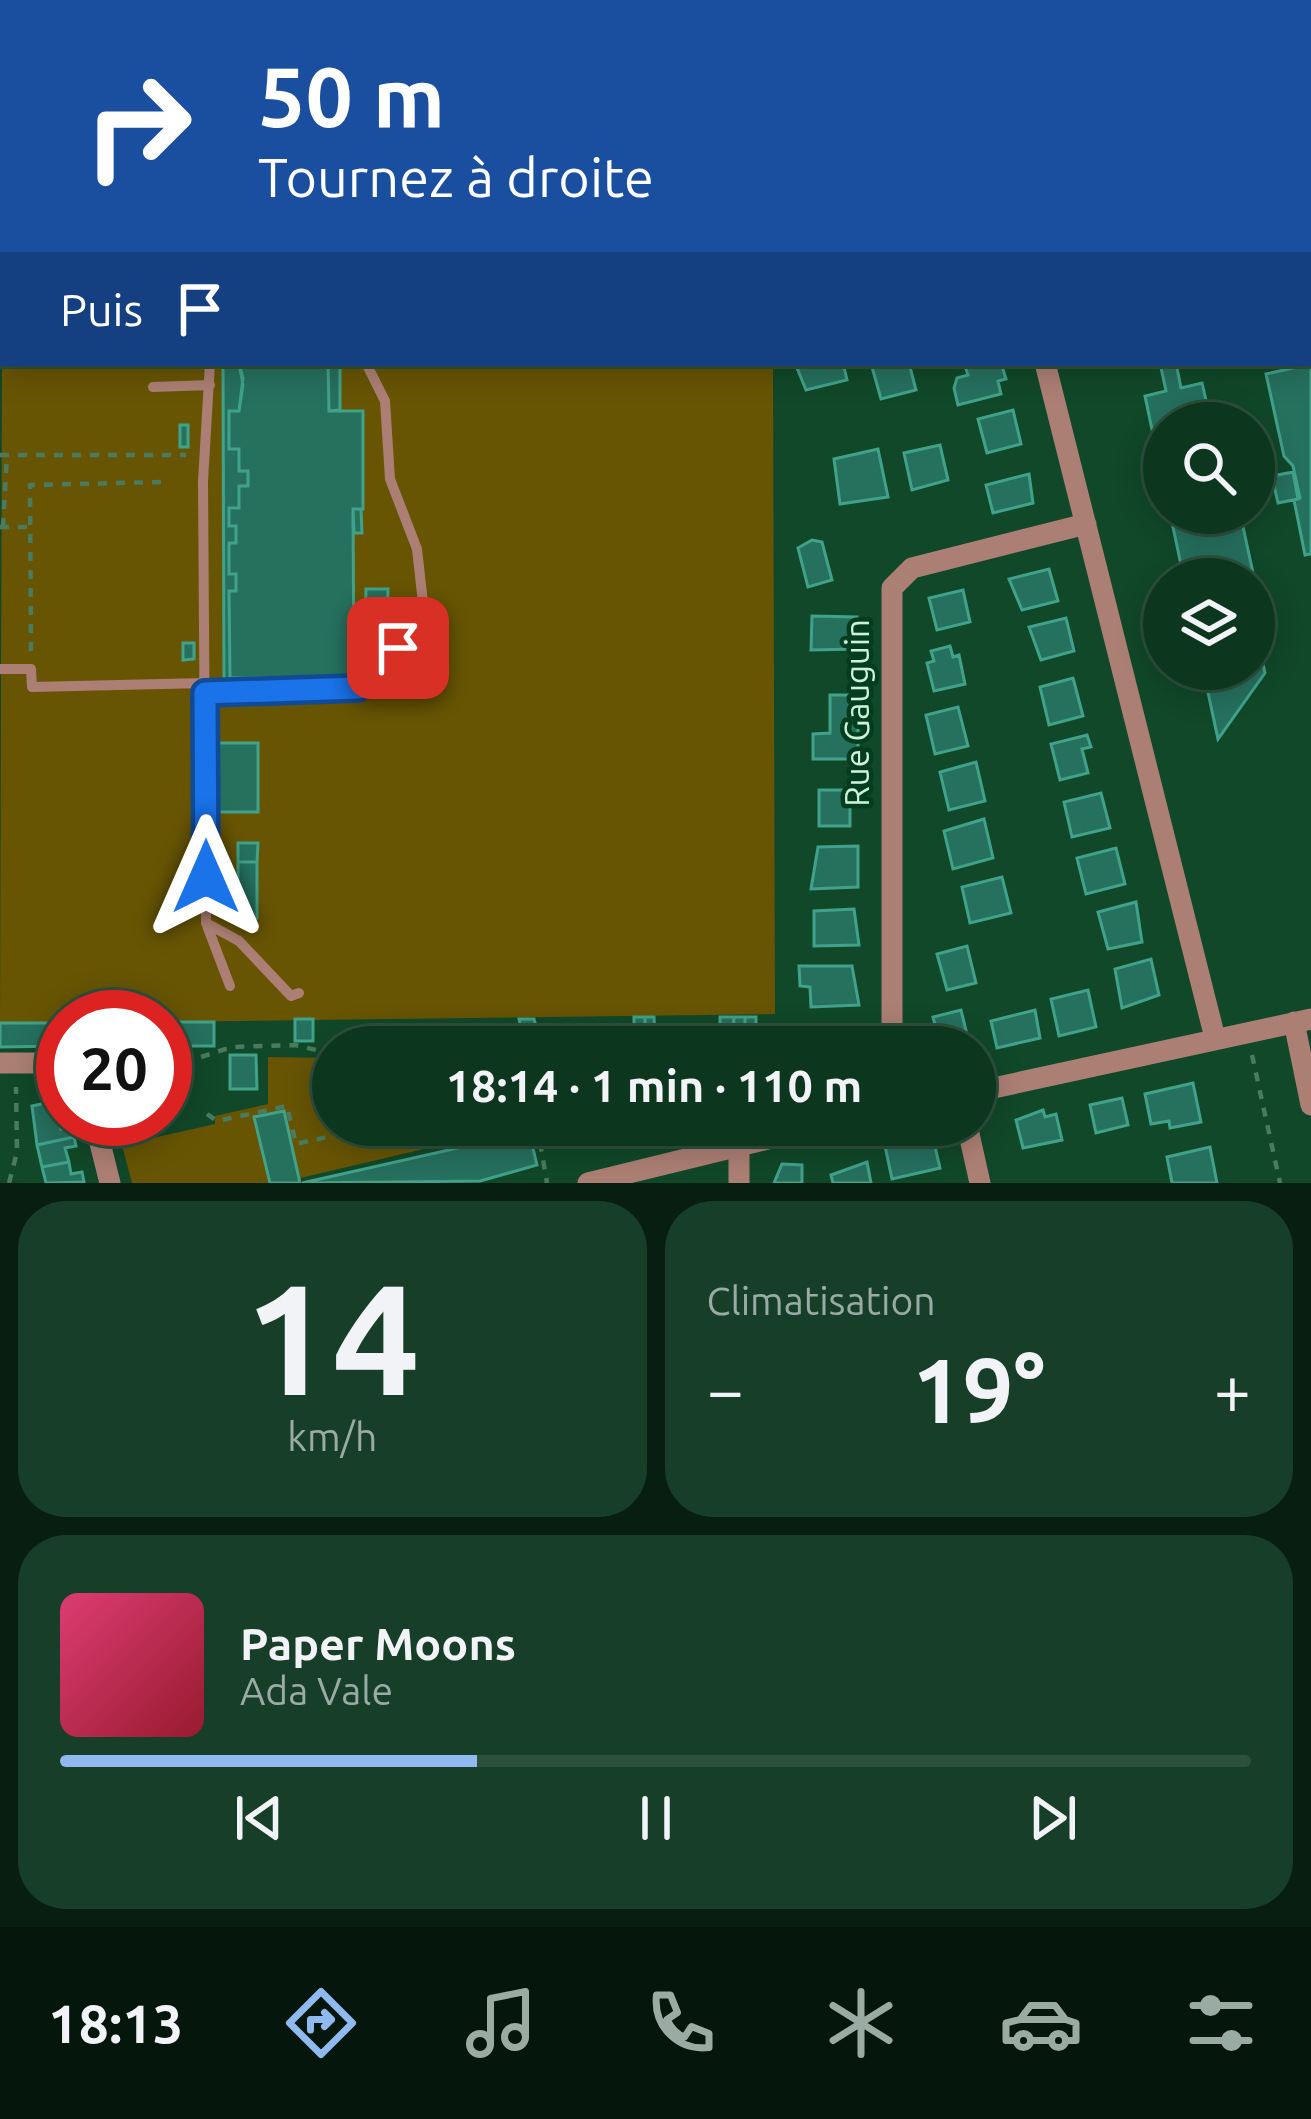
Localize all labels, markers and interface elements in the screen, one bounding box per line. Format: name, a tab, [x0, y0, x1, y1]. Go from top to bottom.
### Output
icon: right	[60, 48, 216, 204]
text: 50 m	[258, 49, 445, 143]
text: Tournez à droite	[258, 147, 654, 207]
icon: arrive	[167, 276, 233, 342]
text: Puis	[60, 284, 143, 335]
map controls	[1143, 402, 1275, 690]
button: search	[1143, 402, 1275, 534]
button: layers	[1143, 558, 1275, 690]
pin	[347, 597, 449, 699]
icon: arrive	[365, 615, 431, 681]
street label: Rue Gauguin	[838, 619, 875, 807]
position arrow	[143, 814, 269, 940]
speed limit sign: 20	[36, 990, 192, 1146]
text: 18:14 · 1 min · 110 m	[446, 1060, 862, 1111]
text: 14	[244, 1250, 420, 1424]
text: Climatisation	[707, 1279, 935, 1322]
text: 19°	[912, 1339, 1045, 1440]
text: −	[707, 1352, 744, 1426]
text: +	[1214, 1352, 1251, 1426]
text: km/h	[287, 1415, 377, 1458]
text: Paper Moons	[240, 1618, 516, 1669]
text: Ada Vale	[240, 1669, 393, 1712]
icon: previous	[226, 1785, 292, 1851]
icon: pause	[623, 1785, 689, 1851]
icon: next	[1020, 1785, 1086, 1851]
icon: directions	[279, 1981, 363, 2065]
icon: music	[459, 1981, 543, 2065]
icon: phone	[639, 1981, 723, 2065]
icon: climate	[819, 1981, 903, 2065]
icon: car	[999, 1981, 1083, 2065]
icon: filters	[1179, 1981, 1263, 2065]
text: 18:13	[48, 1993, 183, 2053]

